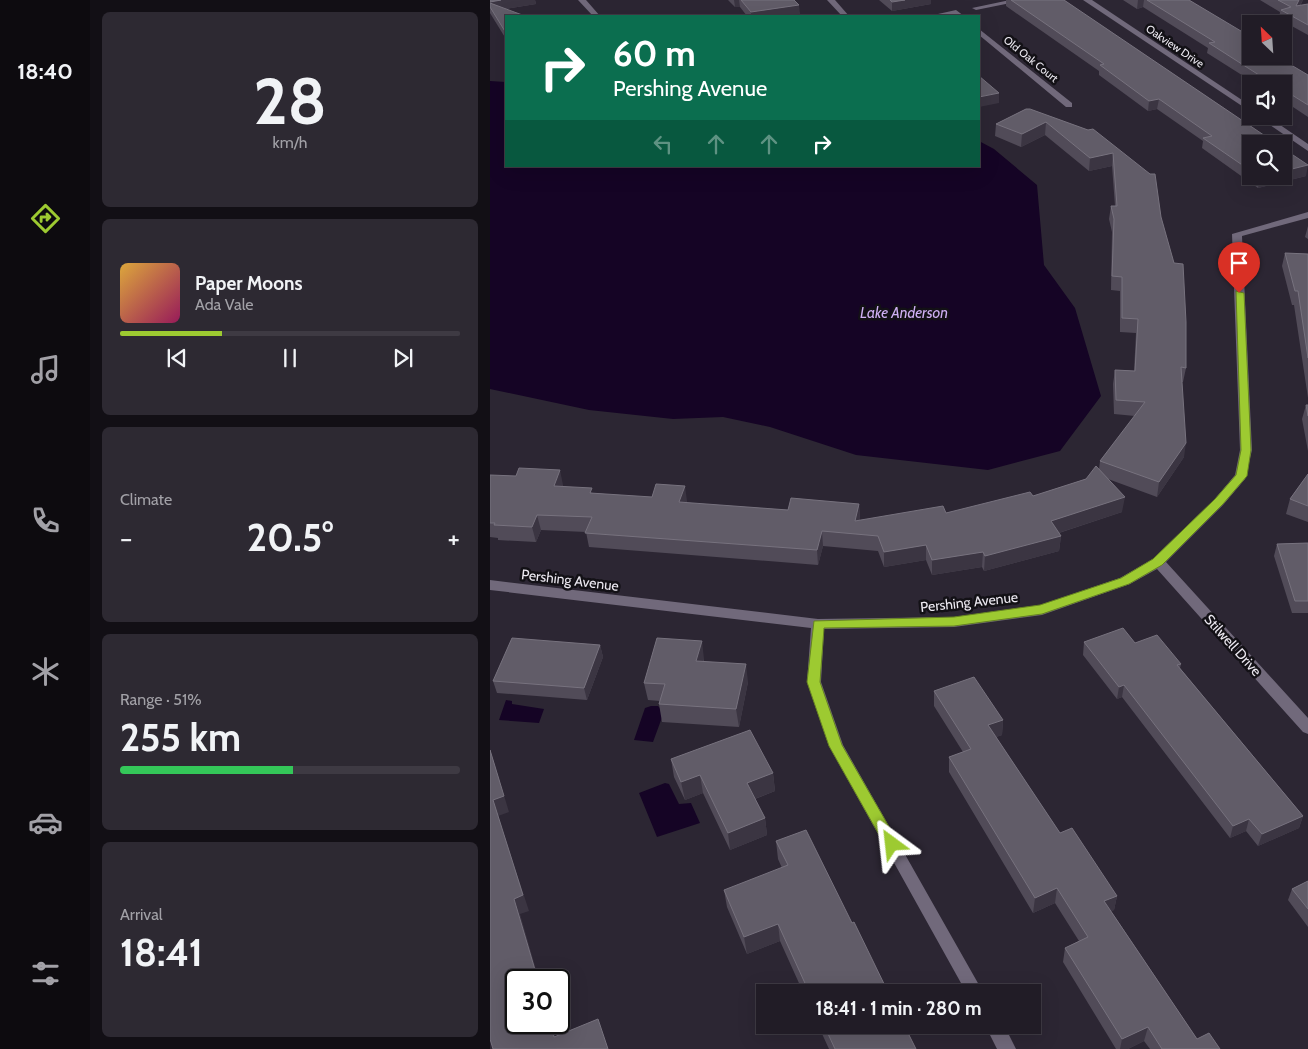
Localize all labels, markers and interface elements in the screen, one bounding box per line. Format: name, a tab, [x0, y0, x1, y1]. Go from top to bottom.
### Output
north arrow	[1242, 15, 1292, 65]
map controls	[1242, 15, 1292, 185]
street label: Oakview Drive	[1143, 21, 1207, 71]
text: 60 m	[613, 32, 696, 75]
street label: Old Oak Court	[1001, 33, 1061, 85]
icon: right	[530, 35, 595, 100]
text: 18:40	[17, 58, 73, 85]
text: 28	[253, 61, 327, 140]
text: Pershing Avenue	[613, 75, 767, 102]
button: sound	[1242, 75, 1292, 125]
icon: left	[649, 130, 677, 158]
icon: ahead	[702, 130, 730, 158]
icon: ahead	[755, 130, 783, 158]
icon: right	[808, 130, 836, 158]
text: km/h	[272, 133, 308, 152]
button: search	[1242, 135, 1292, 185]
icon: directions	[28, 201, 63, 236]
pin	[1218, 242, 1260, 293]
icon: arrive	[1225, 249, 1253, 277]
text: Paper Moons	[195, 272, 303, 295]
text: Ada Vale	[195, 295, 254, 314]
water label: Lake Anderson	[860, 304, 948, 322]
icon: previous	[163, 344, 191, 372]
icon: pause	[276, 344, 304, 372]
icon: next	[389, 344, 417, 372]
icon: music	[28, 352, 63, 387]
text: Climate	[120, 490, 172, 509]
icon: phone	[28, 503, 63, 538]
text: 20.5°	[247, 514, 333, 561]
text: −	[120, 521, 132, 555]
text: +	[448, 521, 460, 555]
street label: Pershing Avenue	[520, 565, 620, 595]
street label: Pershing Avenue	[919, 588, 1019, 616]
street label: Stilwell Drive	[1200, 610, 1266, 680]
icon: climate	[28, 654, 63, 689]
text: Range · 51%	[120, 690, 202, 709]
text: 255 km	[120, 714, 241, 761]
icon: car	[28, 805, 63, 840]
position arrow	[865, 817, 917, 869]
text: Arrival	[120, 905, 163, 924]
text: 18:41	[120, 929, 203, 976]
icon: filters	[28, 956, 63, 991]
speed limit sign: 30	[505, 969, 570, 1034]
text: 18:41 · 1 min · 280 m	[816, 997, 981, 1020]

